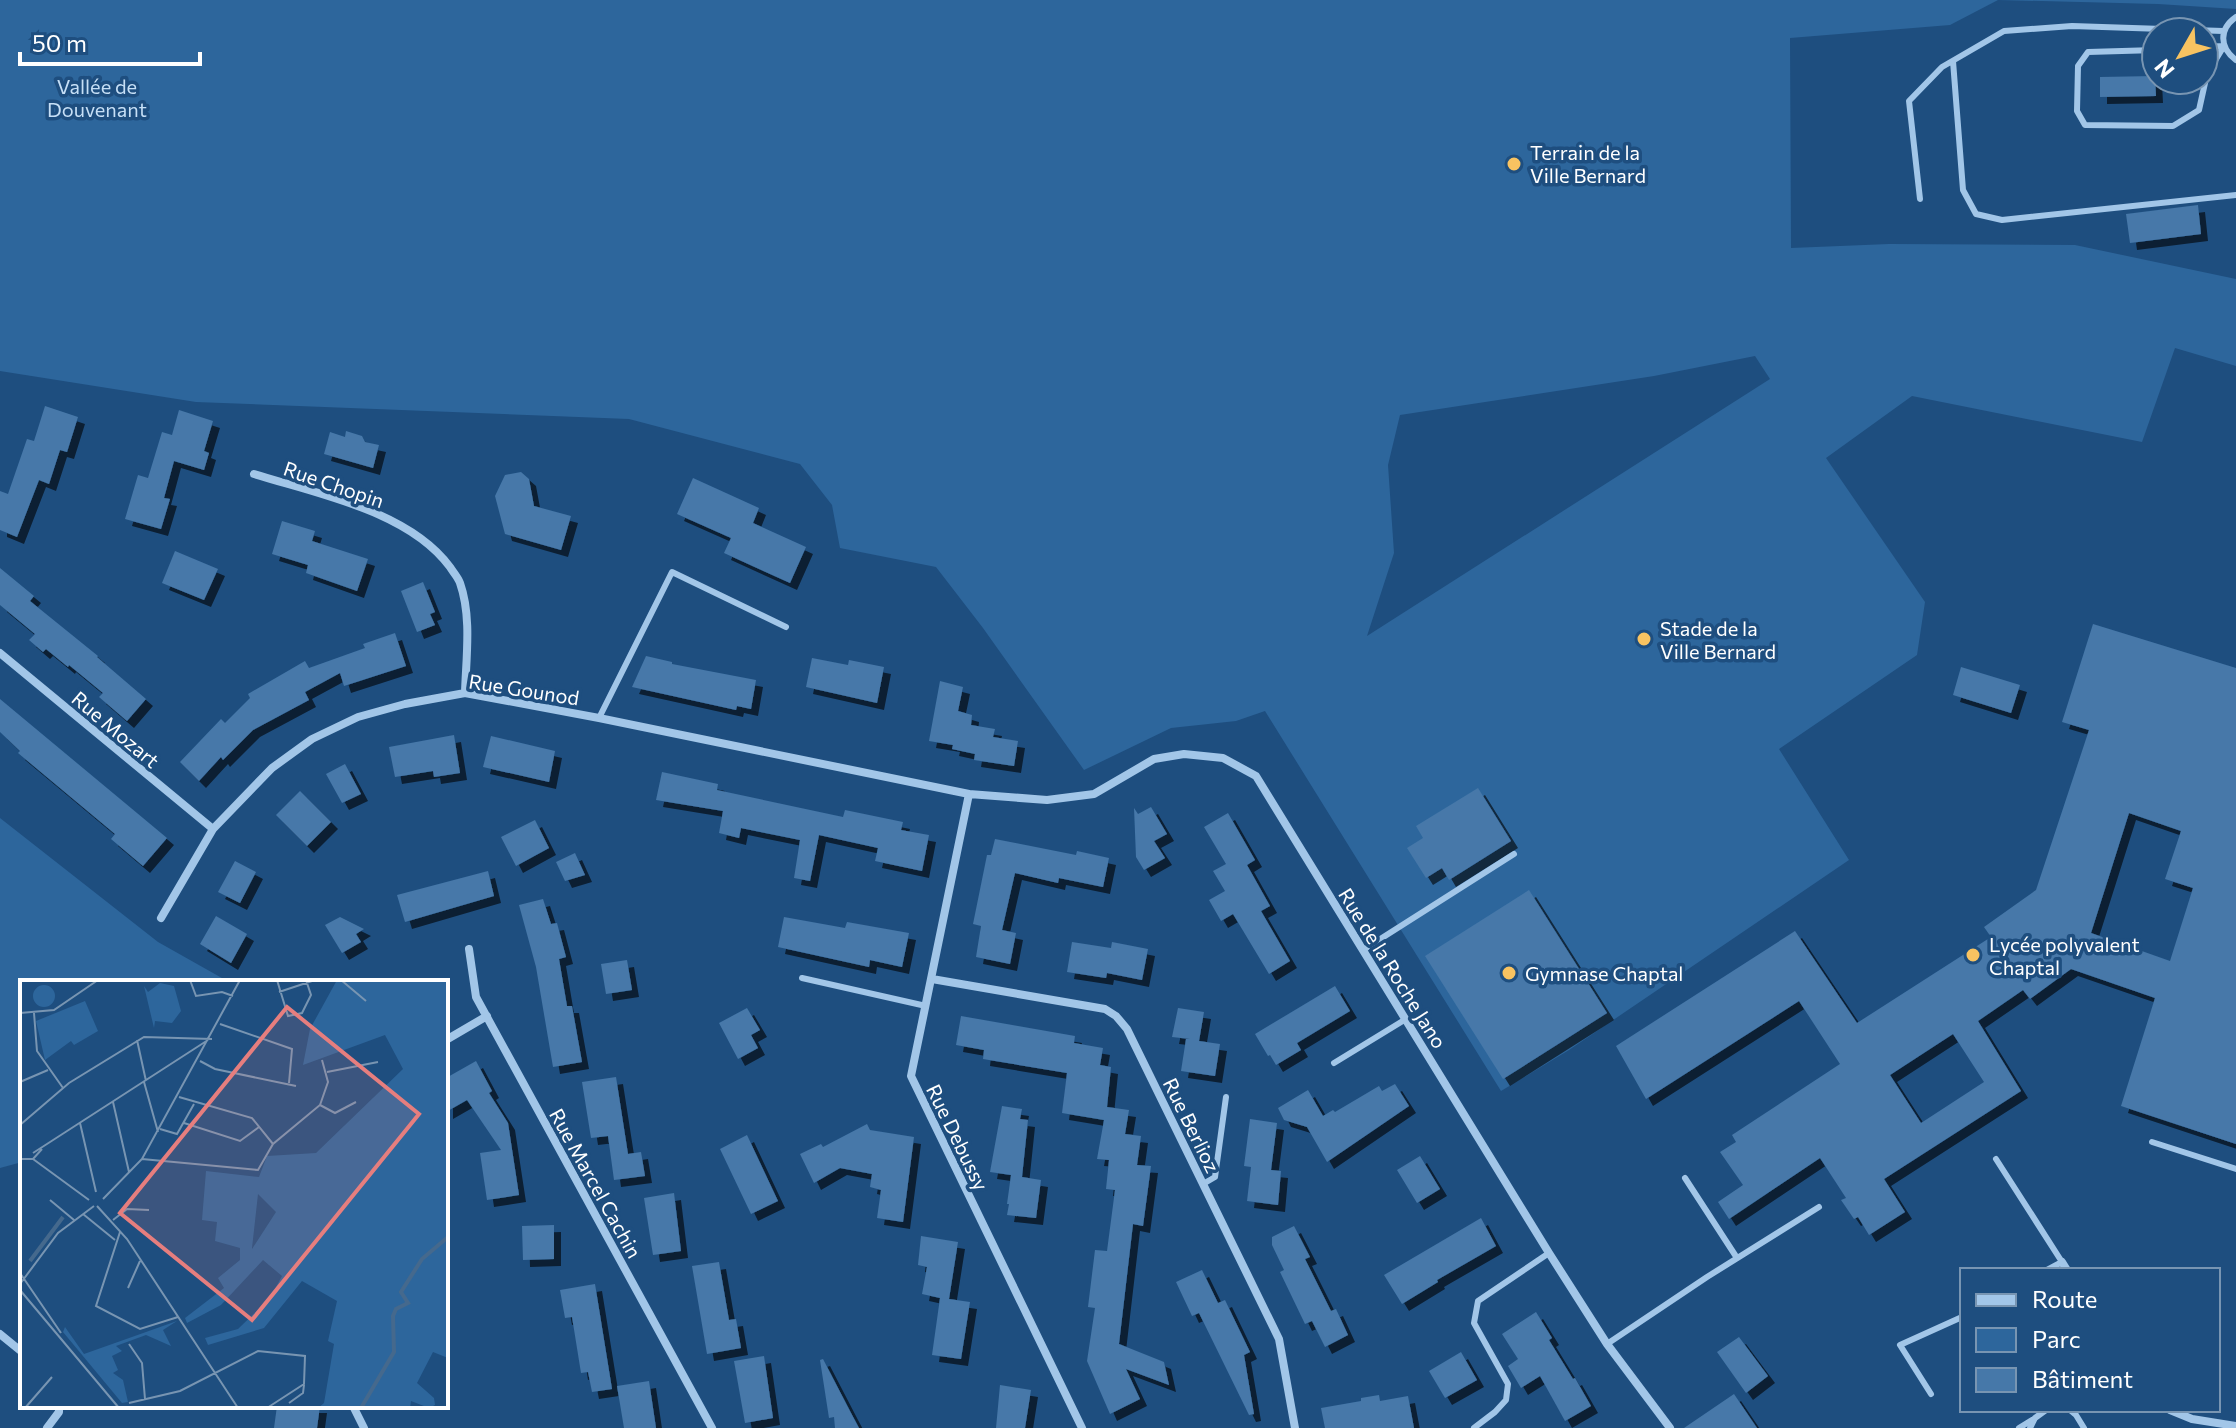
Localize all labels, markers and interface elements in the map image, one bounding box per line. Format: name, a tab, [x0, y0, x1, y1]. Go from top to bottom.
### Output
scale bar	[20, 16, 200, 66]
north arrow	[2140, 16, 2220, 96]
text: 50 m	[32, 28, 87, 57]
text: N	[2148, 54, 2180, 84]
park label: Vallée de Douvenant	[47, 74, 147, 121]
place label: Terrain de la Ville Bernard	[1530, 140, 1646, 187]
marker: Terrain de la Ville Bernard	[1505, 155, 1523, 173]
street label: Rue Chopin	[281, 456, 387, 512]
place label: Stade de la Ville Bernard	[1660, 616, 1776, 663]
marker: Stade de la Ville Bernard	[1635, 630, 1653, 648]
street label: Rue Gounod	[467, 668, 581, 710]
street label: Rue Mozart	[68, 686, 164, 772]
street label: Rue de la Roche Jano	[1334, 884, 1452, 1052]
place label: Lycée polyvalent Chaptal	[1989, 932, 2140, 979]
marker: Lycée polyvalent Chaptal	[1964, 946, 1982, 964]
place label: Gymnase Chaptal	[1525, 961, 1683, 985]
marker: Gymnase Chaptal	[1500, 964, 1518, 982]
inset map	[20, 980, 448, 1408]
street label: Rue Berlioz	[1159, 1074, 1225, 1176]
street label: Rue Debussy	[922, 1080, 994, 1194]
street label: Rue Marcel Cachin	[545, 1104, 647, 1262]
legend	[1960, 1268, 2220, 1412]
text: Route	[2032, 1284, 2097, 1313]
text: Parc	[2032, 1324, 2081, 1353]
text: Bâtiment	[2032, 1364, 2133, 1393]

